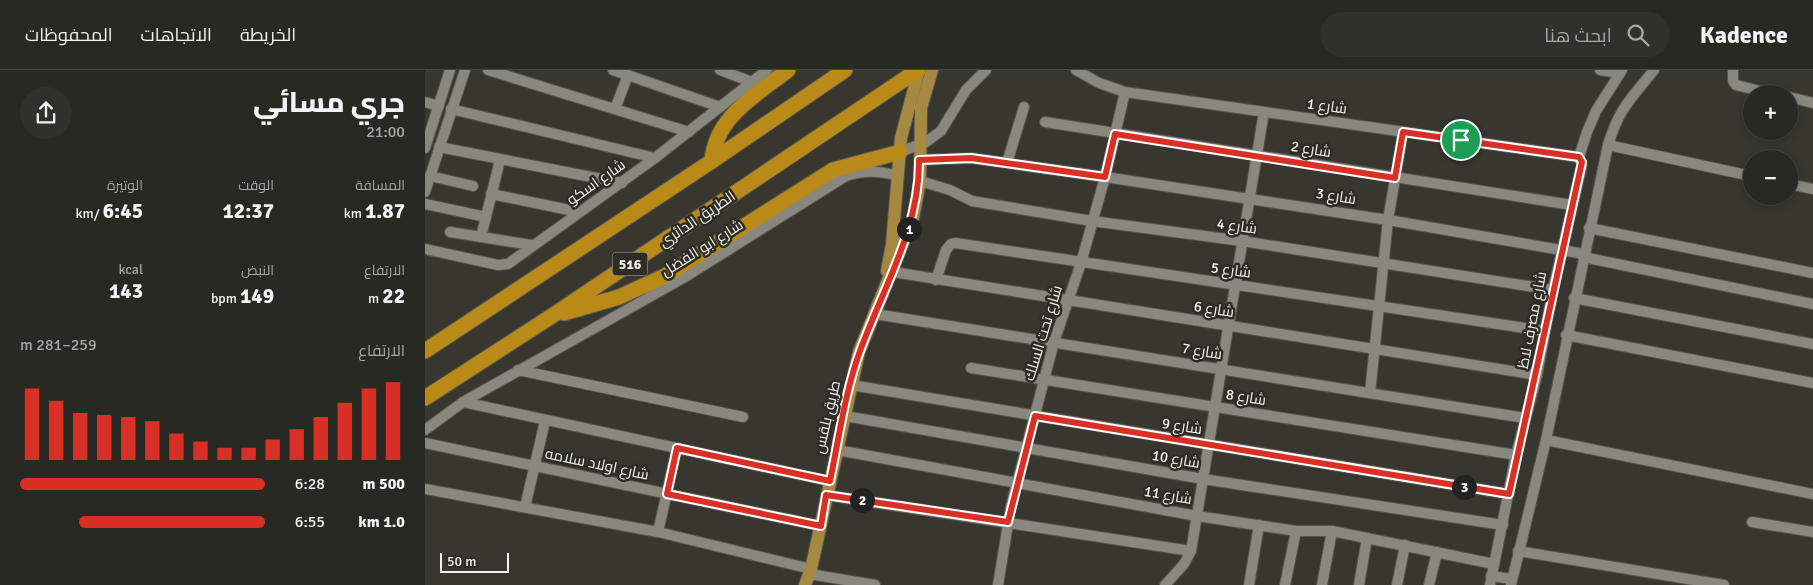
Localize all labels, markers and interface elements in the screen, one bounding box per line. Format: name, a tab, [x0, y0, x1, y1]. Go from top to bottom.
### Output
search box	[1320, 12, 1670, 57]
text: Kadence	[1700, 20, 1788, 50]
icon: search	[1624, 21, 1652, 49]
text: المحفوظات	[25, 24, 113, 46]
text: الاتجاهات	[141, 24, 212, 46]
text: الخريطة	[240, 24, 296, 46]
text: ابحث هنا	[1544, 24, 1612, 48]
map controls	[1743, 85, 1798, 205]
button: +	[1743, 85, 1798, 140]
text: جري مسائي	[253, 86, 405, 120]
button: share	[20, 87, 72, 139]
street label: شارع 1	[1305, 94, 1348, 120]
pin	[1440, 119, 1482, 161]
text: 21:00	[366, 122, 405, 142]
icon: arrive	[1447, 126, 1475, 154]
street label: شارع 2	[1289, 137, 1332, 163]
button: −	[1743, 150, 1798, 205]
street label: شارع اسكو	[563, 155, 630, 210]
text: الوتيرة	[107, 177, 143, 194]
text: الوقت	[238, 177, 274, 194]
text: المسافة	[355, 177, 405, 194]
street label: شارع 3	[1314, 184, 1357, 210]
street label: الطريق الدائري	[655, 187, 740, 254]
text: 6:45	[103, 198, 143, 224]
text: 12:37	[222, 198, 274, 224]
text: 1.87	[365, 198, 405, 224]
text: /km	[76, 205, 103, 222]
text: km	[344, 205, 365, 222]
street label: شارع 4	[1215, 214, 1258, 240]
street label: شارع ابو الفضل	[658, 216, 747, 282]
pin: 1	[897, 216, 921, 242]
text: 1	[906, 221, 913, 238]
road number: 516	[613, 252, 647, 275]
street label: شارع 5	[1209, 258, 1252, 284]
text: kcal	[118, 261, 143, 278]
text: النبض	[241, 262, 274, 279]
text: الارتفاع	[364, 262, 405, 279]
street label: شارع مصرف لاظ	[1514, 270, 1552, 371]
text: 143	[109, 278, 143, 304]
text: 149	[240, 283, 274, 309]
text: 22	[382, 283, 405, 309]
street label: شارع تحت السلك	[1020, 283, 1068, 384]
text: bpm	[211, 290, 240, 307]
text: m	[368, 290, 382, 307]
street label: شارع 6	[1192, 297, 1235, 323]
text: 259–281 m	[20, 335, 97, 355]
street label: شارع 7	[1180, 339, 1223, 365]
text: الارتفاع	[358, 341, 405, 361]
street label: طريق بلقس	[810, 379, 845, 456]
street label: شارع 8	[1224, 385, 1267, 411]
street label: شارع 9	[1160, 414, 1203, 440]
street label: شارع اولاد سلامه	[543, 444, 650, 486]
street label: شارع 10	[1150, 446, 1201, 474]
text: 6:28	[295, 474, 325, 494]
text: 500 m	[363, 474, 405, 494]
pin: 3	[1451, 474, 1477, 500]
text: 3	[1461, 479, 1468, 496]
street label: شارع 11	[1142, 482, 1193, 510]
pin: 2	[849, 488, 875, 512]
text: 2	[859, 492, 866, 509]
text: 6:55	[295, 512, 325, 532]
text: 1.0 km	[358, 512, 405, 532]
scale bar	[440, 550, 509, 573]
text: 50 m	[447, 553, 476, 570]

